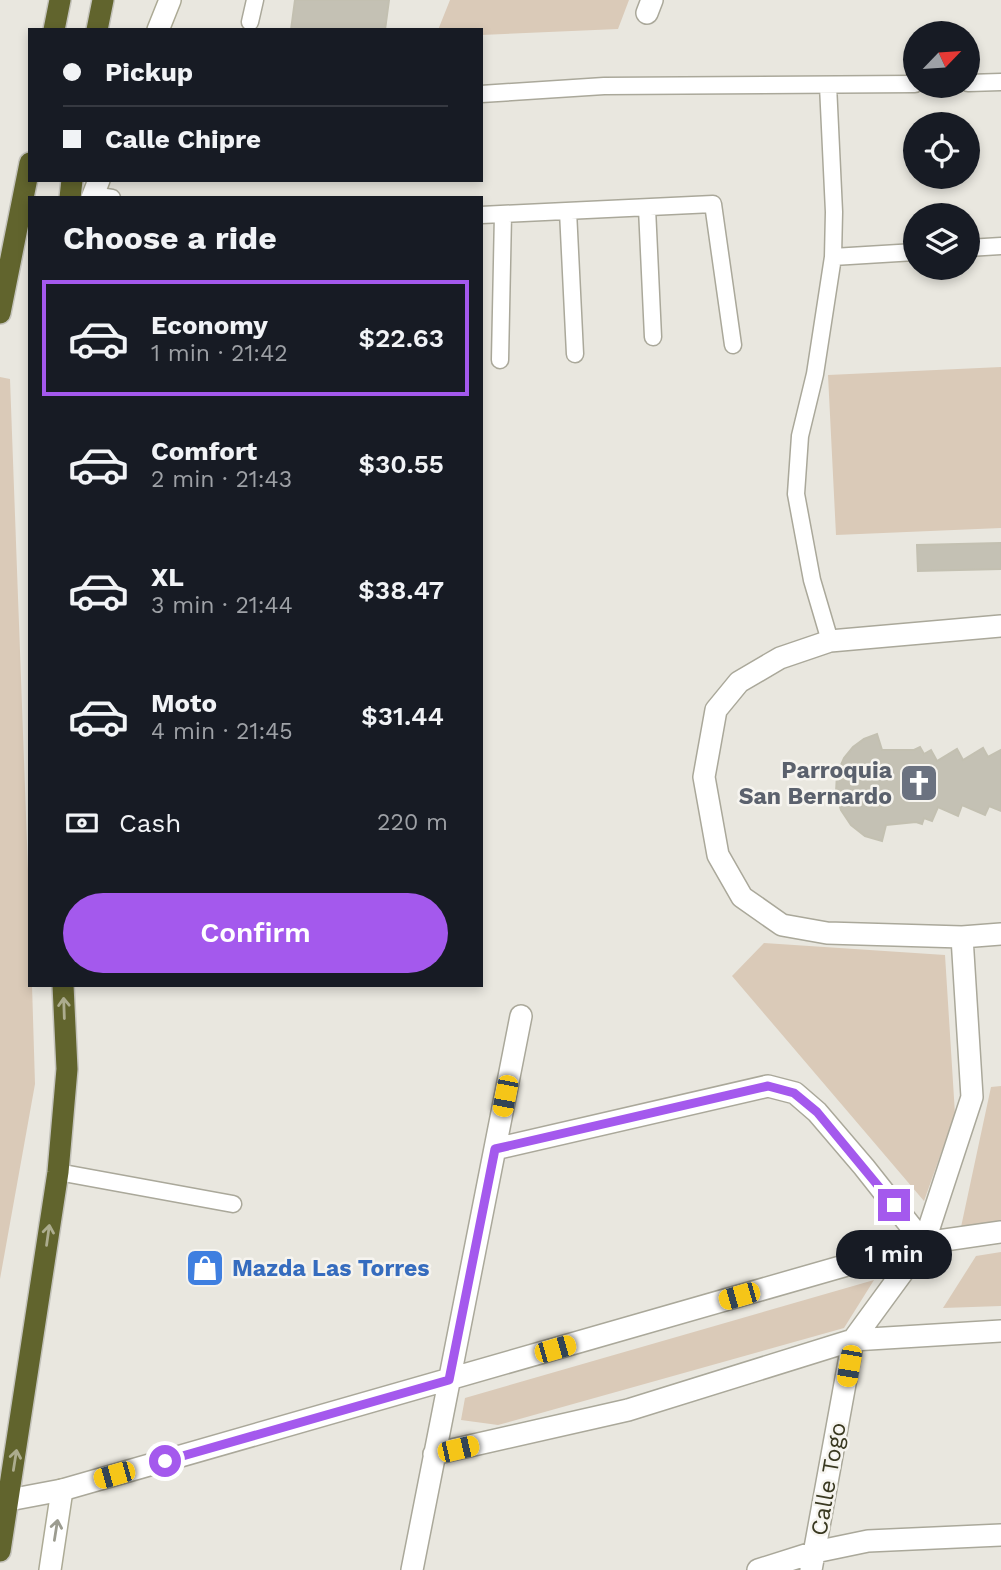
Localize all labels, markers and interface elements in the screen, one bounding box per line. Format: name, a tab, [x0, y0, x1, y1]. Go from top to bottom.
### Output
north arrow	[903, 21, 980, 98]
map controls	[903, 21, 980, 280]
text: Pickup	[105, 57, 193, 87]
button: locate	[903, 112, 980, 189]
text: Calle Chipre	[105, 124, 261, 154]
button: layers	[903, 203, 980, 280]
text: Choose a ride	[63, 219, 277, 257]
icon: car	[67, 307, 130, 370]
text: Economy	[151, 310, 268, 340]
text: $22.63	[358, 323, 444, 353]
text: 1 min · 21:42	[151, 340, 288, 367]
icon: car	[67, 433, 130, 496]
text: Comfort	[151, 436, 257, 466]
text: $30.55	[358, 449, 444, 479]
text: 2 min · 21:43	[151, 466, 292, 493]
icon: car	[67, 559, 130, 622]
text: XL	[151, 562, 184, 592]
text: $38.47	[358, 575, 444, 605]
text: 3 min · 21:44	[151, 592, 293, 619]
icon: car	[67, 685, 130, 748]
text: Moto	[151, 688, 217, 718]
text: $31.44	[361, 701, 444, 731]
text: 4 min · 21:45	[151, 718, 293, 745]
place label: Parroquia San Bernardo	[739, 757, 893, 810]
church icon: Parroquia San Bernardo	[898, 762, 940, 804]
icon: cash	[63, 804, 101, 842]
text: Cash	[119, 808, 181, 838]
text: 220 m	[377, 809, 448, 836]
button: Confirm	[63, 893, 448, 973]
one-way arrow	[58, 997, 71, 1020]
car	[491, 1073, 520, 1119]
route end	[878, 1189, 910, 1221]
one-way arrow	[42, 1224, 55, 1246]
callout: 1 min	[836, 1230, 952, 1278]
text: 1 min	[864, 1241, 924, 1268]
shop icon: Mazda Las Torres	[184, 1247, 226, 1289]
place label: Mazda Las Torres	[232, 1255, 430, 1282]
car	[716, 1280, 763, 1312]
car	[532, 1333, 579, 1365]
car	[836, 1343, 863, 1389]
street label: Calle Togo	[805, 1420, 852, 1538]
car	[436, 1434, 481, 1464]
route start	[149, 1445, 181, 1477]
one-way arrow	[8, 1449, 21, 1471]
car	[91, 1459, 138, 1491]
one-way arrow	[50, 1519, 63, 1542]

